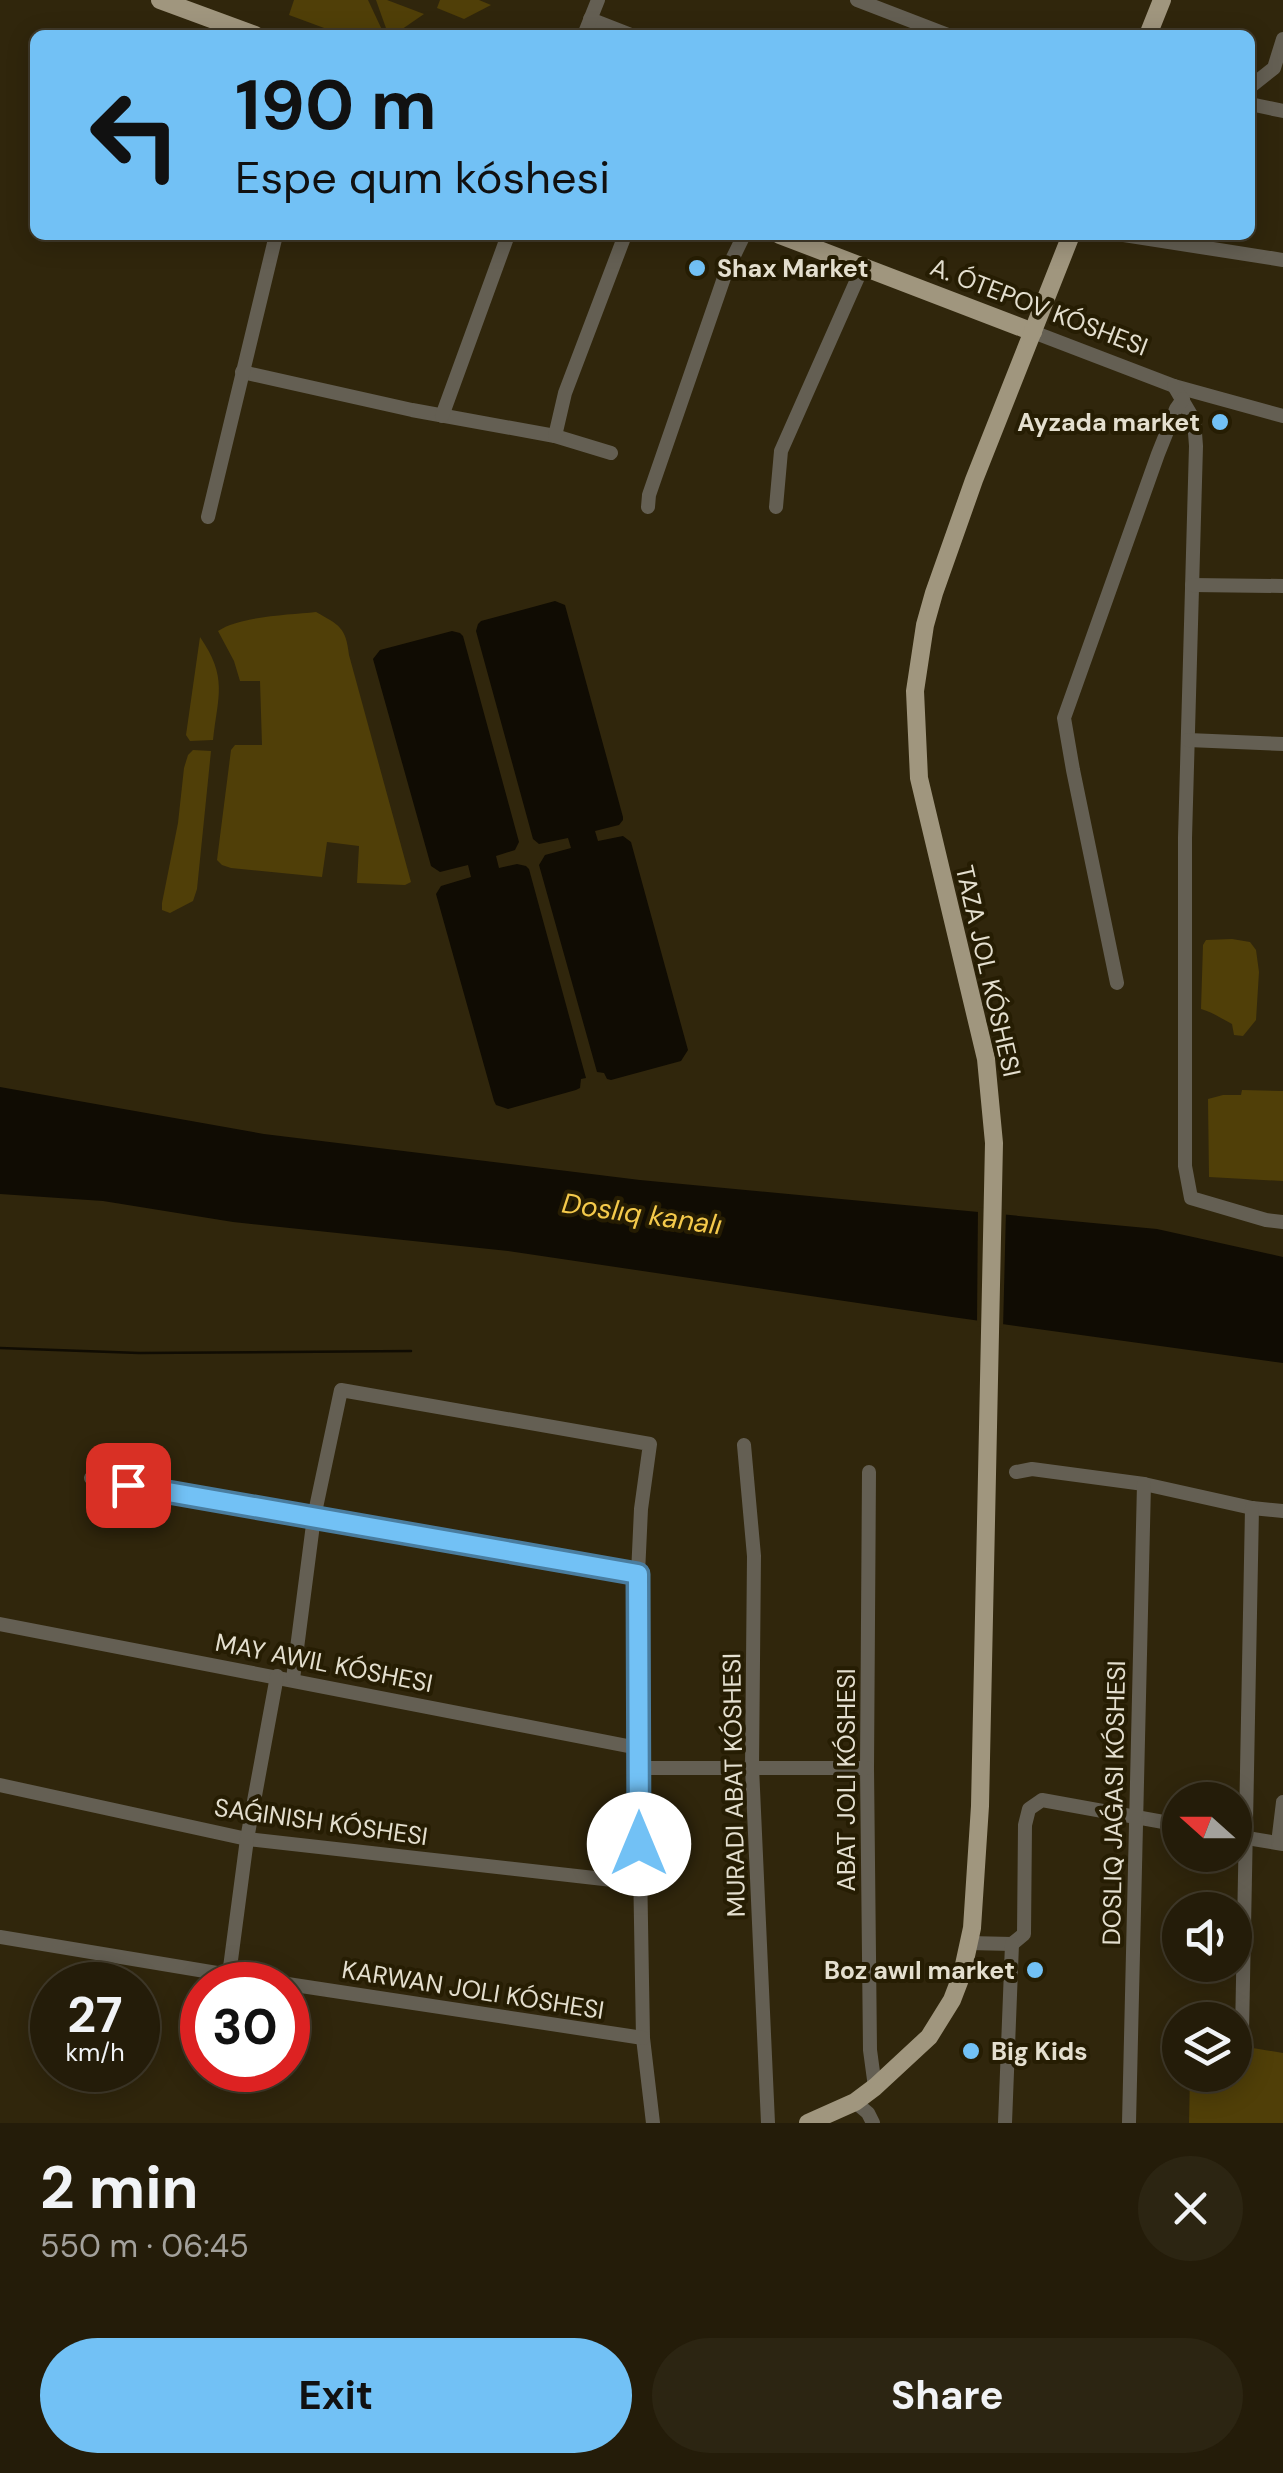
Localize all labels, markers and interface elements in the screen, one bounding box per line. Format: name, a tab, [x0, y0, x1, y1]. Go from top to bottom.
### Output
text: 190 m	[235, 60, 437, 151]
icon: left	[70, 70, 200, 200]
text: Espe qum kóshesi	[235, 148, 610, 207]
street label: A. ÓTEPOV KÓSHESI	[926, 250, 1152, 364]
place label: Shax Market	[717, 252, 868, 285]
marker: Shax Market	[686, 257, 708, 279]
place label: Ayzada market	[1017, 406, 1200, 439]
marker: Ayzada market	[1209, 411, 1231, 433]
street label: TAZA JOL KÓSHESI	[948, 862, 1028, 1080]
water label: Doslıq kanalı	[560, 1184, 724, 1244]
pin	[86, 1443, 171, 1528]
icon: arrive	[101, 1458, 156, 1513]
street label: MAY AWIL KÓSHESI	[213, 1626, 435, 1700]
street label: MURADI ABAT KÓSHESI	[715, 1653, 753, 1917]
street label: DOSLIQ JAǴASI KÓSHESI	[1095, 1660, 1133, 1946]
street label: ABAT JOLI KÓSHESI	[830, 1668, 863, 1892]
north arrow	[1162, 1782, 1252, 1872]
map controls	[1162, 1782, 1252, 2092]
street label: SAǴINISH KÓSHESI	[212, 1791, 430, 1853]
position arrow	[587, 1792, 691, 1896]
button: sound	[1162, 1892, 1252, 1982]
street label: KARWAN JOLI KÓSHESI	[340, 1953, 606, 2027]
place label: Boz awıl market	[824, 1954, 1015, 1987]
marker: Boz awıl market	[1024, 1959, 1046, 1981]
speed limit sign: 30	[180, 1962, 310, 2092]
text: 27	[67, 1982, 123, 2048]
button: layers	[1162, 2002, 1252, 2092]
place label: Big Kids	[991, 2035, 1087, 2068]
text: km/h	[65, 2036, 125, 2069]
marker: Big Kids	[960, 2040, 982, 2062]
text: 2 min	[40, 2148, 199, 2227]
button: close	[1138, 2156, 1243, 2261]
text: 550 m · 06:45	[40, 2225, 249, 2267]
button: Exit	[40, 2338, 632, 2453]
button: Share	[652, 2338, 1243, 2453]

